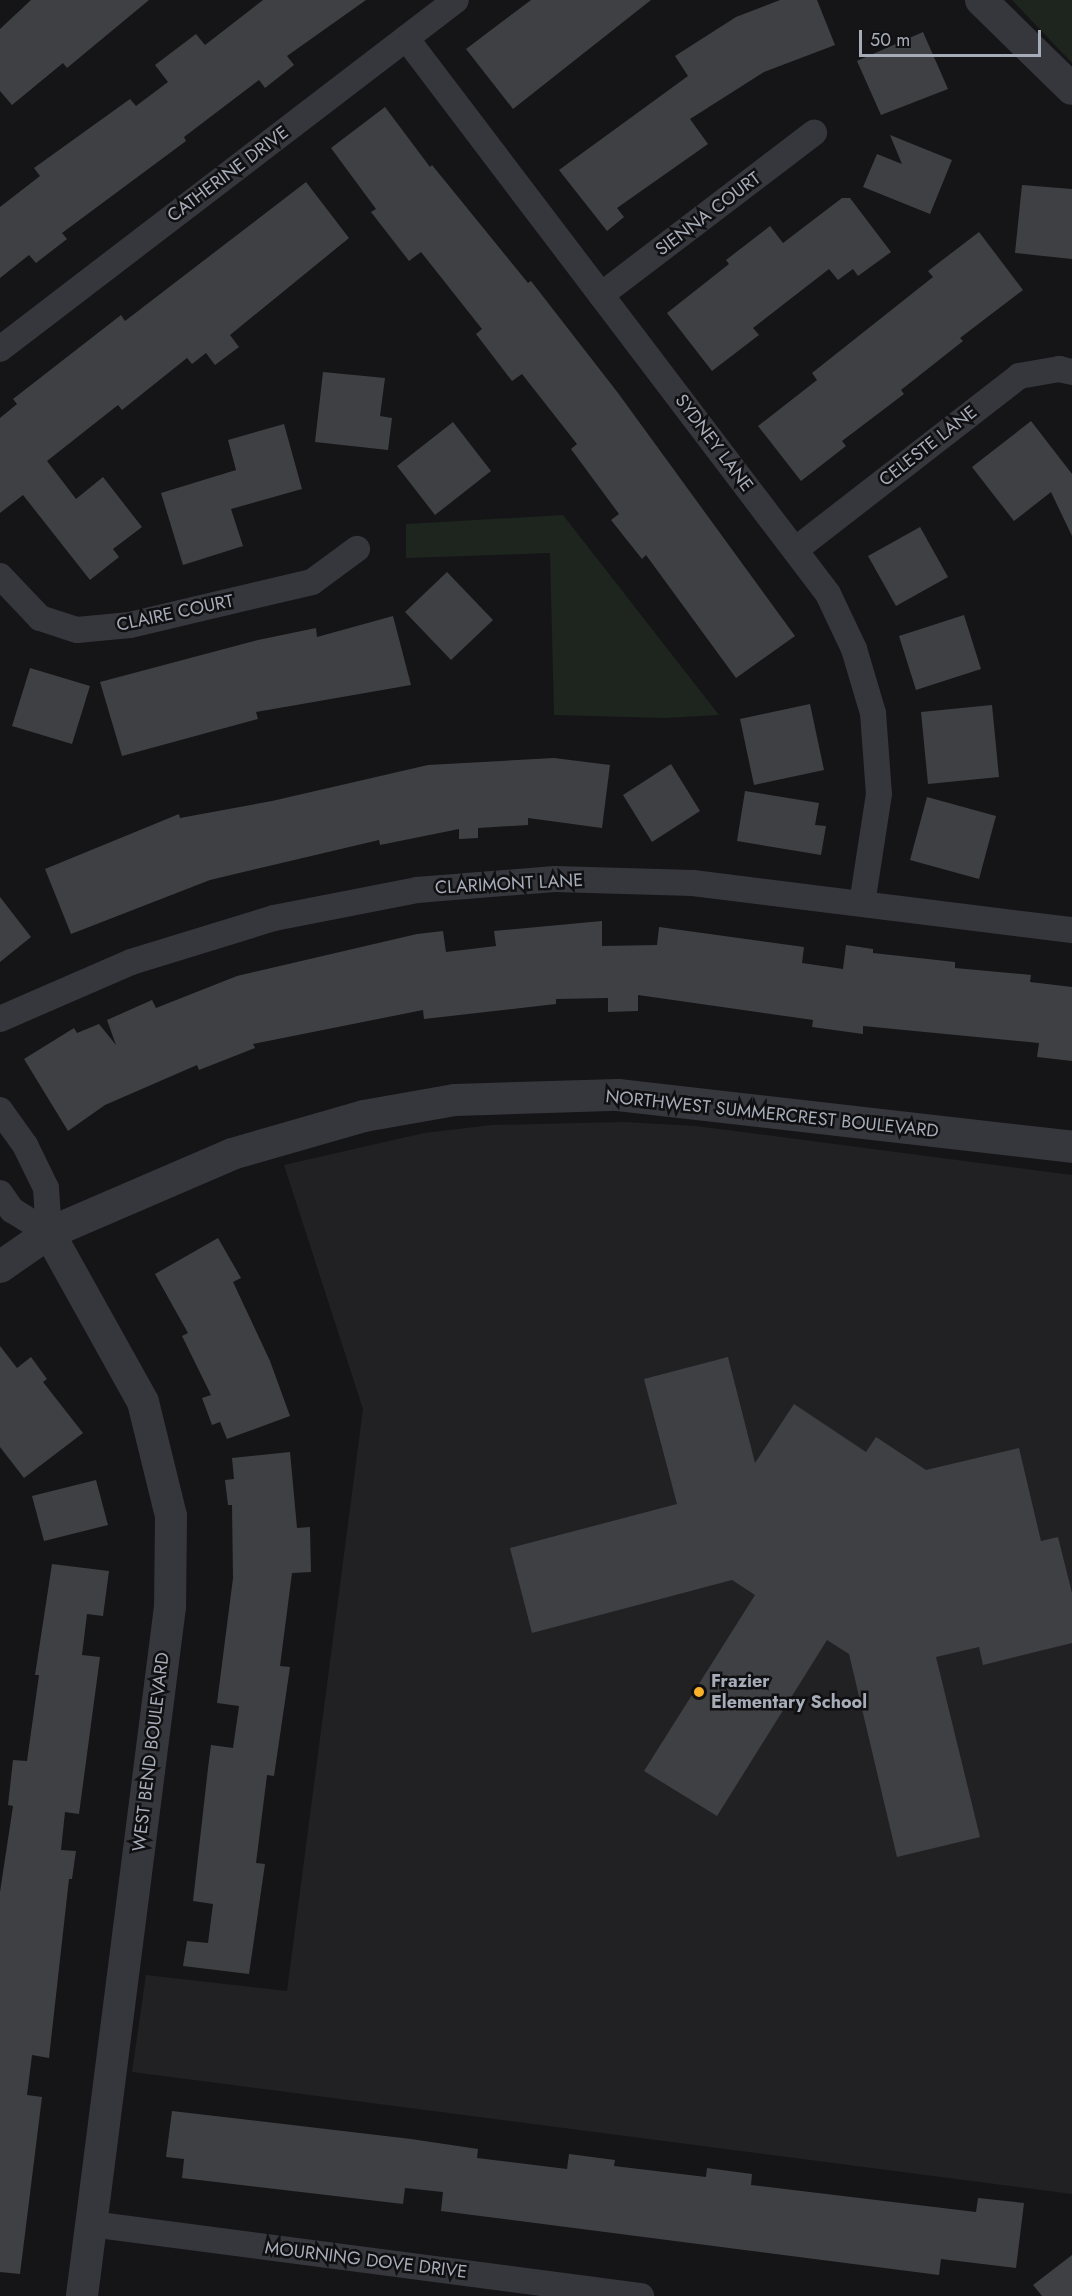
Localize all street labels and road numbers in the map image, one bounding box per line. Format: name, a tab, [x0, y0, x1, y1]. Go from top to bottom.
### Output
street label: CATHERINE DRIVE	[163, 121, 293, 227]
street label: SIENNA COURT	[651, 168, 765, 260]
street label: SYDNEY LANE	[670, 390, 758, 496]
street label: CELESTE LANE	[875, 401, 981, 491]
street label: CLAIRE COURT	[115, 590, 235, 636]
street label: CLARIMONT LANE	[434, 869, 584, 899]
street label: NORTHWEST SUMMERCREST BOULEVARD	[604, 1086, 940, 1142]
street label: WEST BEND BOULEVARD	[128, 1651, 174, 1853]
street label: MOURNING DOVE DRIVE	[264, 2237, 468, 2283]

